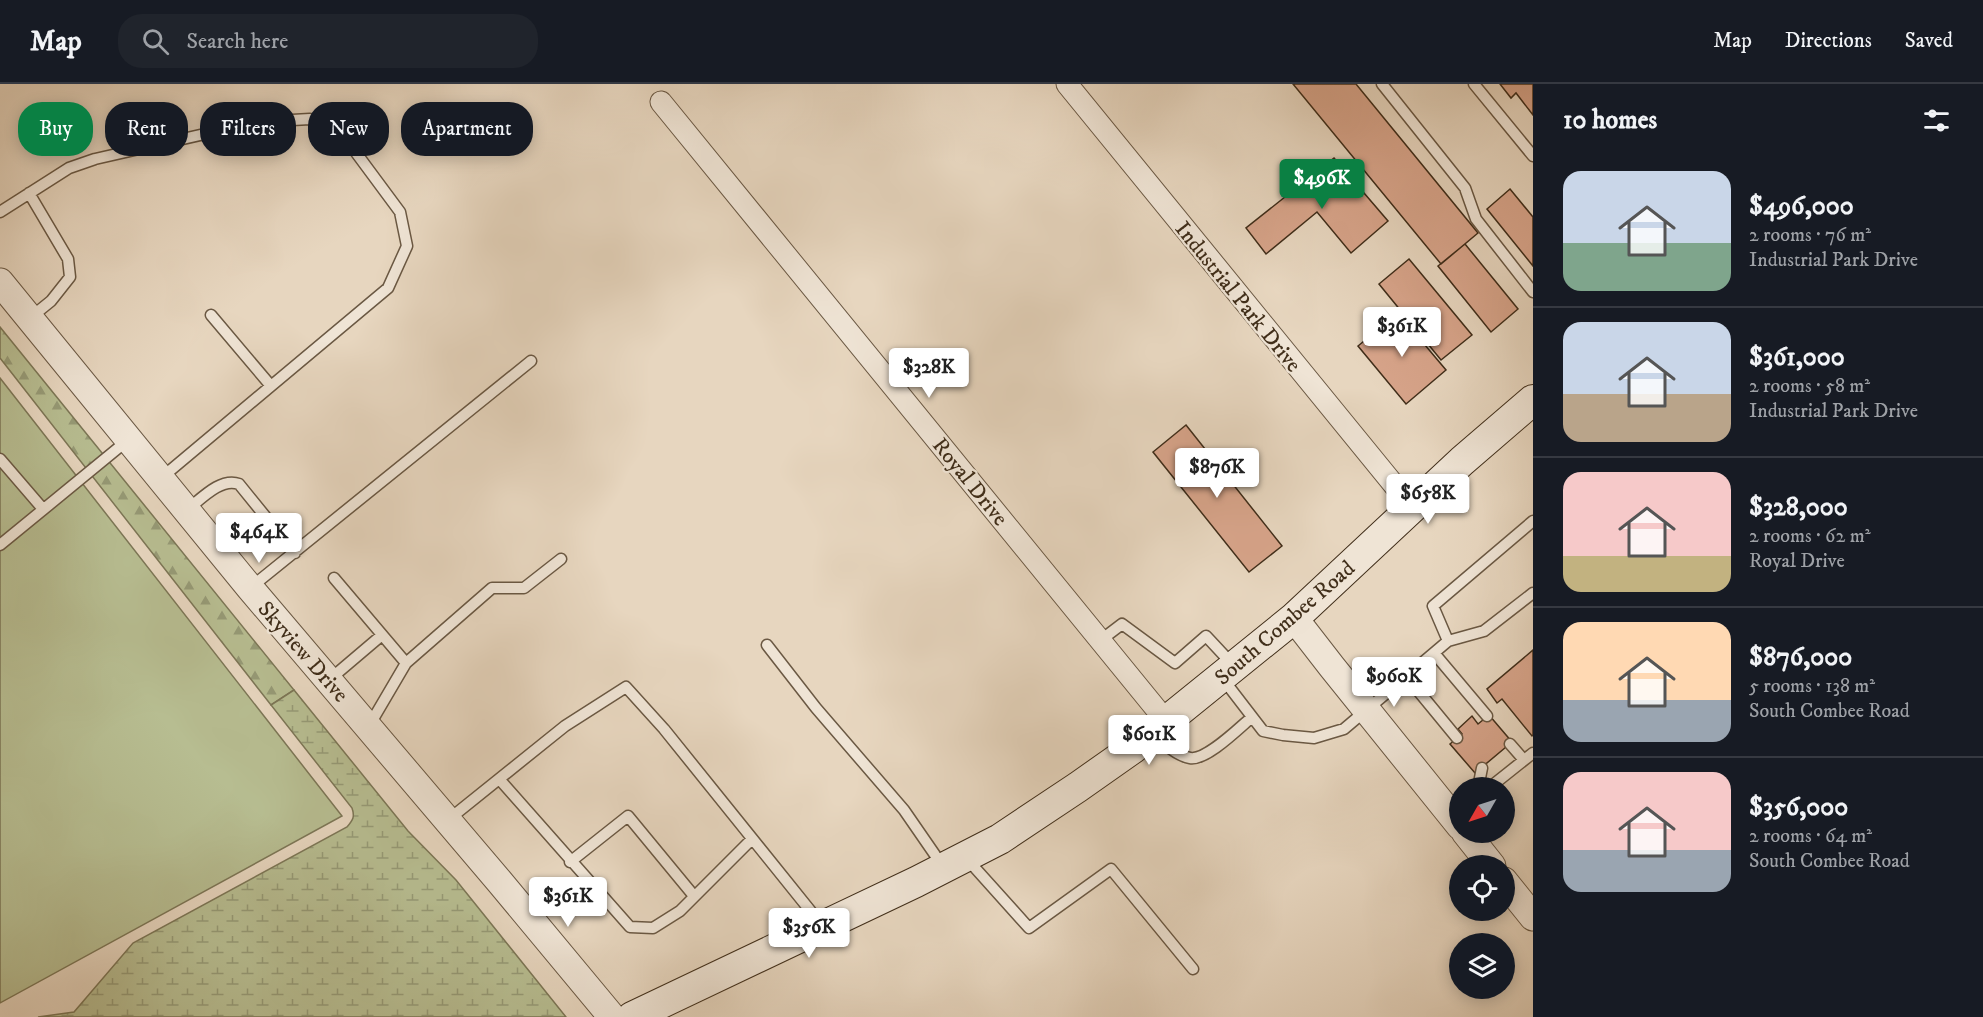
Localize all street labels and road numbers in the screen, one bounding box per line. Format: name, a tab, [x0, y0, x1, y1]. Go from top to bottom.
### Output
street label: Industrial Park Drive	[1169, 216, 1307, 378]
street label: Royal Drive	[926, 433, 1013, 531]
street label: South Combee Road	[1209, 555, 1361, 691]
street label: Skyview Drive	[252, 596, 354, 708]

